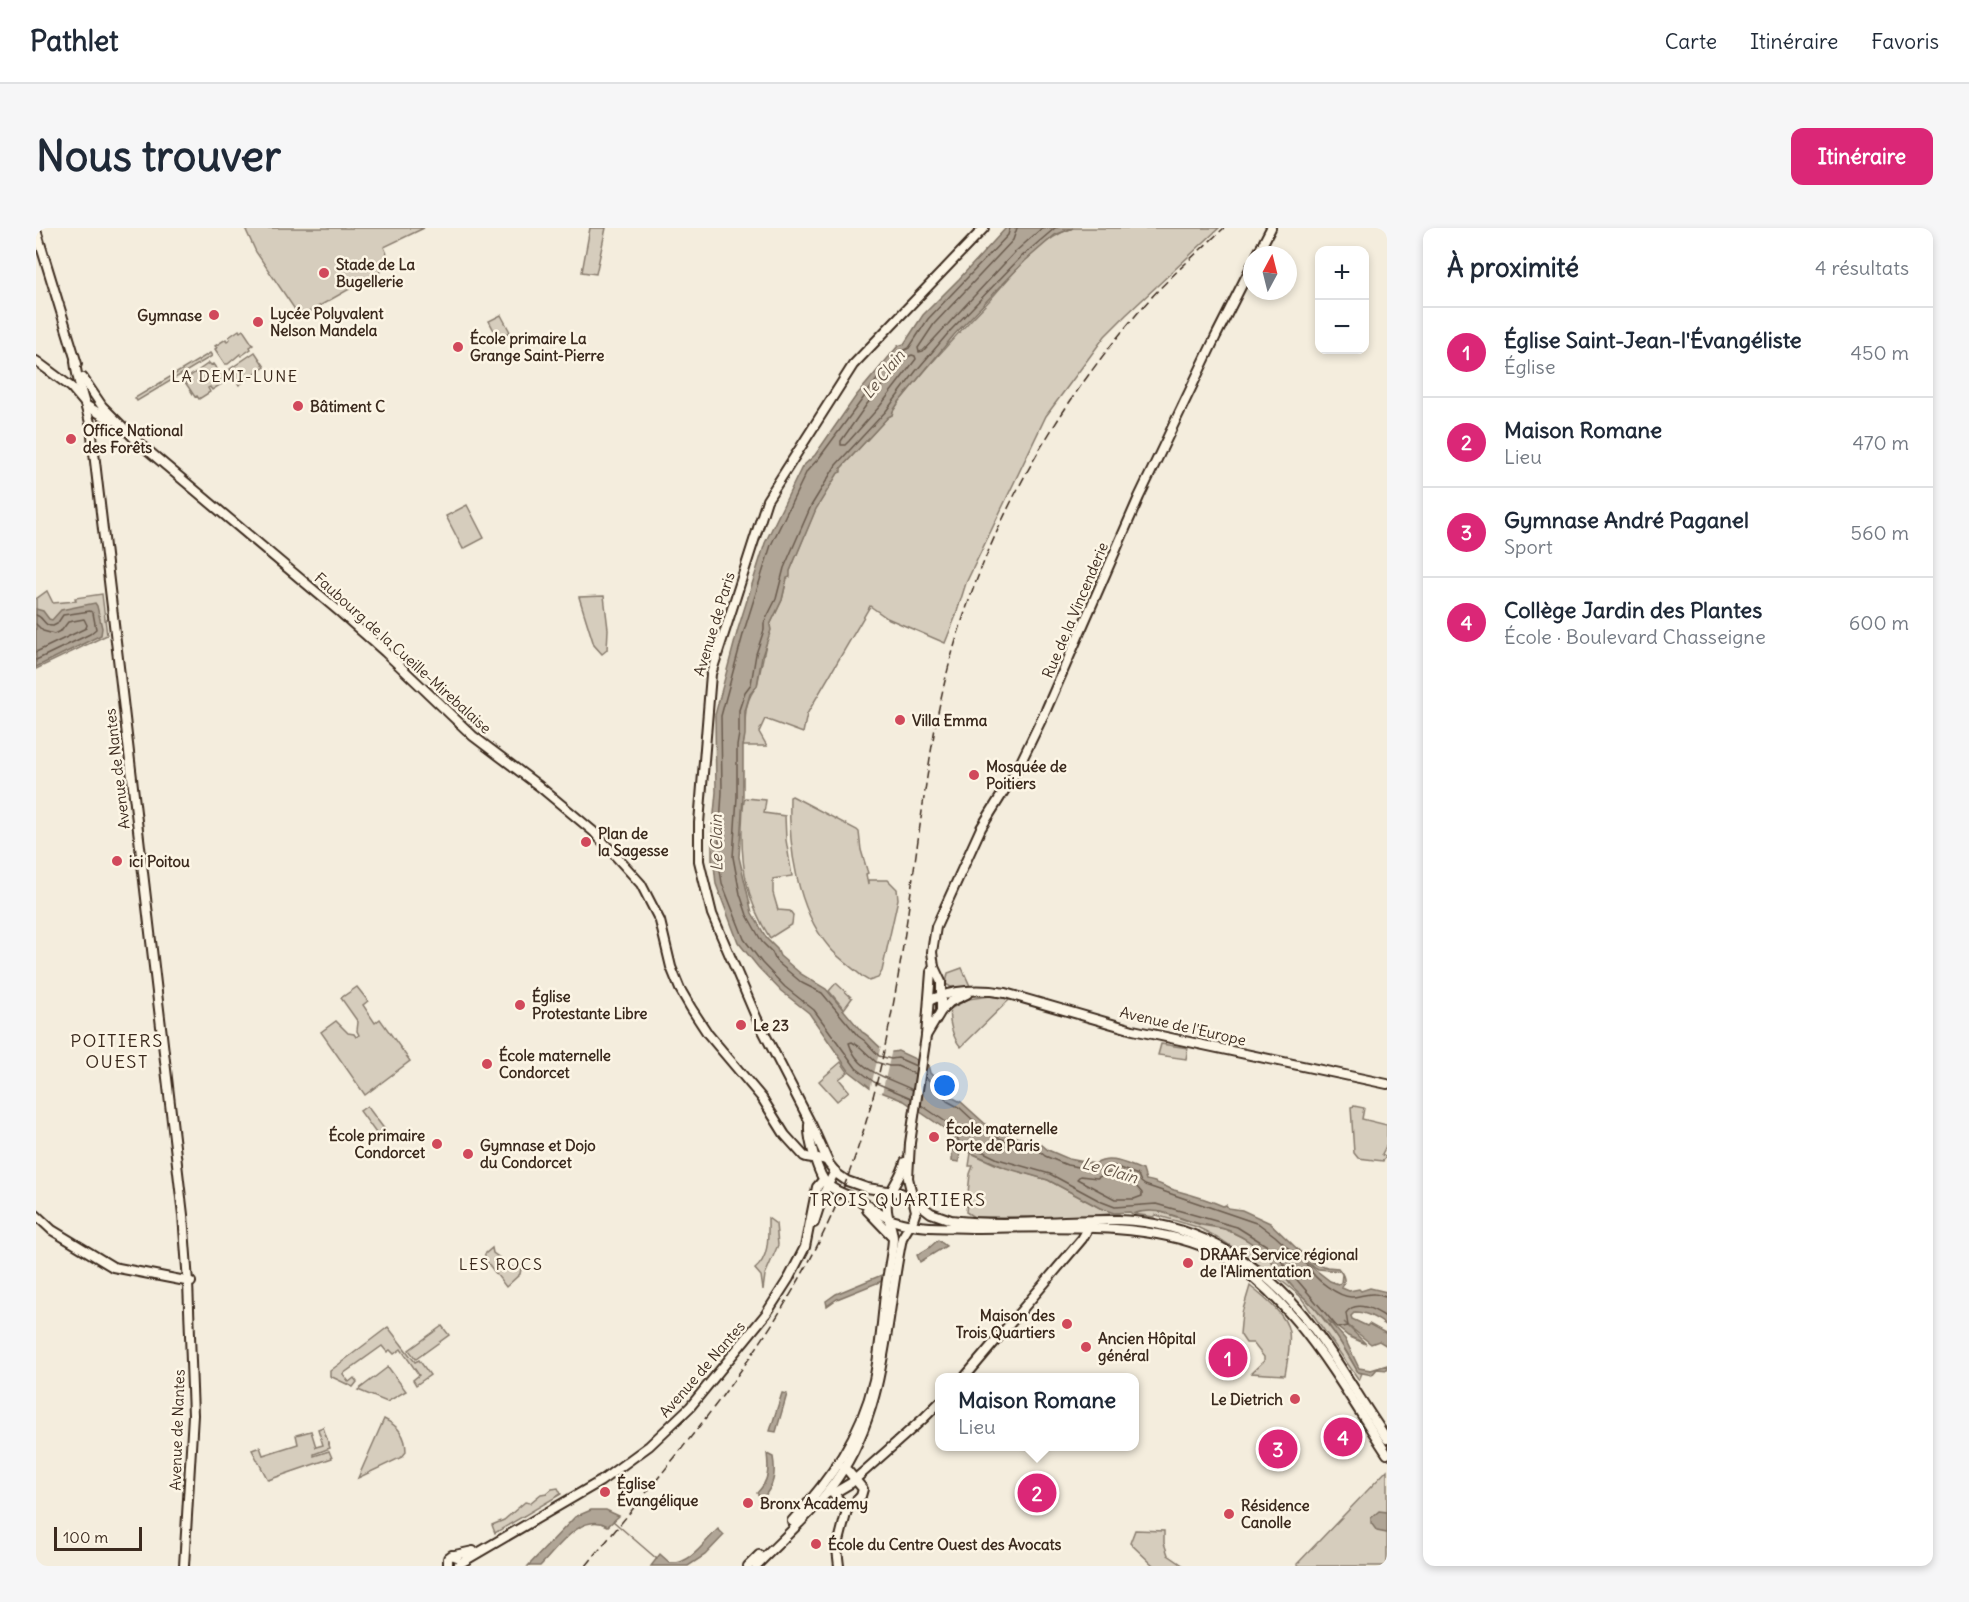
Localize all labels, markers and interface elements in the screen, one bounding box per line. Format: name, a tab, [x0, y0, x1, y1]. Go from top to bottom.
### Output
text: Pathlet	[30, 23, 119, 59]
text: Carte	[1665, 28, 1717, 55]
text: Itinéraire	[1750, 28, 1838, 55]
text: Favoris	[1871, 28, 1939, 55]
button: Itinéraire	[1791, 128, 1933, 185]
text: Nous trouver	[36, 130, 281, 182]
north arrow	[1243, 246, 1297, 300]
map controls	[1315, 246, 1369, 354]
button: +	[1315, 246, 1369, 300]
text: À proximité	[1447, 251, 1579, 284]
place label: Stade de La Bugellerie	[336, 255, 416, 292]
text: 4 résultats	[1815, 255, 1909, 280]
marker: Stade de La Bugellerie	[317, 266, 331, 280]
button: −	[1315, 300, 1369, 354]
place label: Lycée Polyvalent Nelson Mandela	[270, 304, 384, 340]
place label: Gymnase	[137, 306, 202, 326]
marker: Gymnase	[207, 308, 221, 322]
marker: Lycée Polyvalent Nelson Mandela	[251, 315, 265, 329]
text: Église Saint-Jean-l'Évangéliste	[1504, 326, 1802, 354]
place label: École primaire La Grange Saint-Pierre	[470, 328, 604, 366]
marker: École primaire La Grange Saint-Pierre	[451, 340, 465, 354]
text: 1	[1463, 340, 1470, 365]
text: 450 m	[1850, 340, 1909, 365]
water label: Le Clain	[857, 345, 909, 402]
text: Église	[1504, 354, 1555, 379]
district label: LA DEMI-LUNE	[171, 366, 299, 386]
place label: Bâtiment C	[310, 397, 385, 416]
marker: Bâtiment C	[291, 399, 305, 413]
text: Maison Romane	[1504, 416, 1662, 444]
place label: Office National des Forêts	[83, 421, 183, 457]
text: 2	[1461, 430, 1472, 455]
text: 470 m	[1852, 430, 1909, 455]
marker: Office National des Forêts	[64, 432, 78, 446]
text: Lieu	[1504, 444, 1542, 469]
text: Gymnase André Paganel	[1504, 506, 1749, 534]
text: 3	[1461, 520, 1472, 545]
text: 560 m	[1851, 520, 1909, 545]
text: Sport	[1504, 534, 1553, 559]
street label: Rue de la Vincenderie	[1038, 539, 1112, 681]
street label: Faubourg de la Cueille-Mirebalaise	[311, 568, 495, 738]
street label: Avenue de Paris	[689, 570, 739, 678]
text: Collège Jardin des Plantes	[1504, 596, 1762, 624]
text: 4	[1461, 610, 1472, 635]
text: 600 m	[1849, 610, 1909, 635]
text: École · Boulevard Chasseigne	[1504, 624, 1766, 649]
street label: Avenue de Nantes	[100, 707, 134, 830]
place label: Villa Emma	[912, 711, 988, 730]
marker: Villa Emma	[893, 713, 907, 727]
place label: Mosquée de Poitiers	[986, 757, 1067, 793]
marker: Mosquée de Poitiers	[967, 768, 981, 782]
water label: Le Clain	[705, 814, 726, 872]
place label: Plan de la Sagesse	[598, 824, 669, 861]
marker: Plan de la Sagesse	[579, 835, 593, 849]
place label: ici Poitou	[129, 852, 190, 871]
marker: ici Poitou	[110, 854, 124, 868]
place label: Église Protestante Libre	[532, 986, 647, 1023]
marker: Église Protestante Libre	[513, 998, 527, 1012]
street label: Avenue de l'Europe	[1118, 1002, 1248, 1050]
place label: Le 23	[753, 1016, 789, 1035]
marker: Le 23	[734, 1018, 748, 1032]
district label: POITIERS OUEST	[70, 1029, 164, 1073]
place label: École maternelle Condorcet	[499, 1045, 611, 1082]
marker: École maternelle Condorcet	[480, 1057, 494, 1071]
your location	[930, 1071, 959, 1100]
place label: École maternelle Porte de Paris	[946, 1118, 1058, 1155]
place label: École primaire Condorcet	[329, 1125, 426, 1162]
marker: École maternelle Porte de Paris	[927, 1130, 941, 1144]
place label: Gymnase et Dojo du Condorcet	[480, 1136, 596, 1172]
marker: École primaire Condorcet	[430, 1137, 444, 1151]
marker: Gymnase et Dojo du Condorcet	[461, 1147, 475, 1161]
water label: Le Clain	[1080, 1153, 1141, 1188]
district label: TROIS QUARTIERS	[810, 1188, 986, 1211]
place label: DRAAF Service régional de l'Alimentation	[1200, 1245, 1358, 1281]
district label: LES ROCS	[459, 1254, 543, 1274]
marker: DRAAF Service régional de l'Alimentation	[1181, 1256, 1195, 1270]
place label: Maison des Trois Quartiers	[956, 1306, 1055, 1342]
street label: Avenue de Nantes	[655, 1317, 749, 1421]
marker: Maison des Trois Quartiers	[1060, 1317, 1074, 1331]
place label: Ancien Hôpital général	[1098, 1329, 1196, 1366]
pin: 1	[1208, 1336, 1248, 1380]
marker: Ancien Hôpital général	[1079, 1340, 1093, 1354]
street label: Avenue de Nantes	[165, 1369, 189, 1491]
popup	[935, 1373, 1139, 1451]
text: Maison Romane	[958, 1386, 1116, 1414]
place label: Le Dietrich	[1211, 1390, 1283, 1409]
marker: Le Dietrich	[1288, 1392, 1302, 1406]
text: Lieu	[958, 1414, 996, 1439]
pin: 4	[1324, 1414, 1362, 1460]
pin: 3	[1258, 1426, 1298, 1472]
pin: 2	[1018, 1470, 1056, 1516]
place label: Église Évangélique	[617, 1473, 698, 1511]
marker: Église Évangélique	[598, 1485, 612, 1499]
place label: Bronx Academy	[760, 1494, 868, 1514]
marker: Bronx Academy	[741, 1496, 755, 1510]
place label: Résidence Canolle	[1241, 1496, 1309, 1532]
marker: Résidence Canolle	[1222, 1507, 1236, 1521]
scale bar	[54, 1524, 142, 1552]
text: 100 m	[63, 1527, 108, 1547]
place label: École du Centre Ouest des Avocats	[828, 1534, 1062, 1554]
marker: École du Centre Ouest des Avocats	[809, 1537, 823, 1551]

